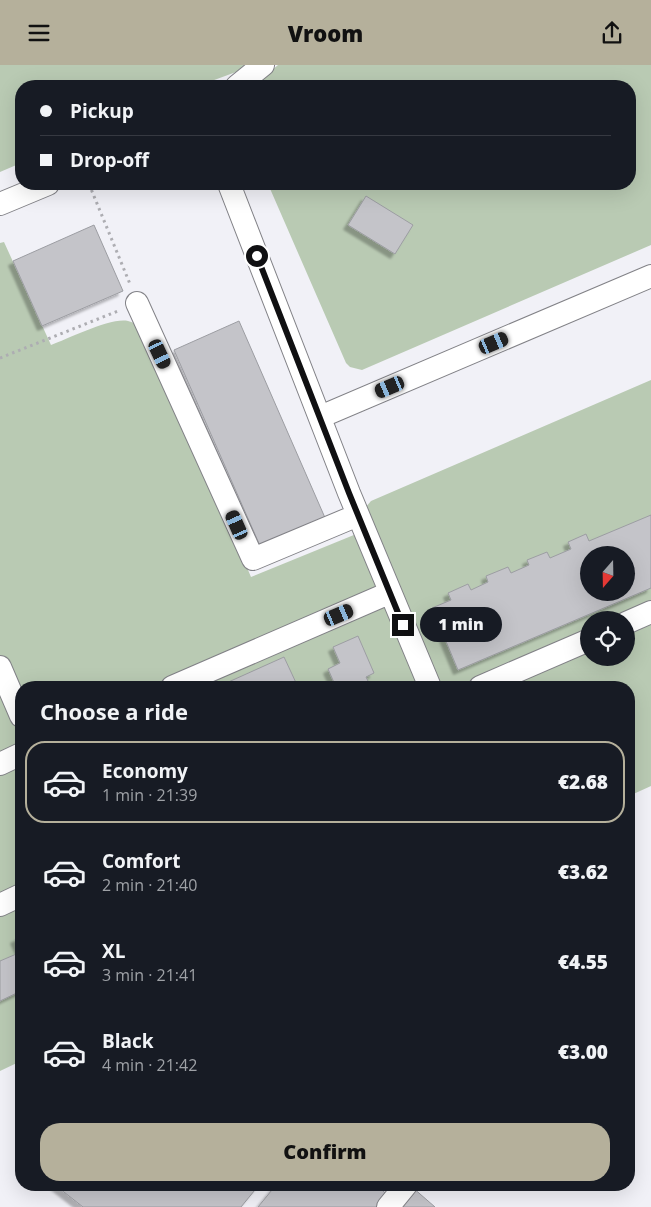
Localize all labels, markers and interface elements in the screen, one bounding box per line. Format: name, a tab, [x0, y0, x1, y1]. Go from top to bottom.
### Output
text: Vroom	[288, 18, 363, 48]
icon: menu	[25, 19, 53, 47]
icon: share	[598, 19, 626, 47]
text: Pickup	[70, 98, 134, 124]
text: Drop-off	[70, 147, 149, 173]
route start	[246, 245, 268, 267]
car	[477, 330, 510, 356]
car	[146, 337, 173, 371]
car	[373, 374, 406, 400]
car	[224, 508, 249, 542]
north arrow	[580, 546, 635, 601]
map controls	[580, 546, 635, 666]
car	[322, 602, 355, 628]
callout: 1 min	[420, 607, 503, 643]
button: locate	[580, 611, 635, 666]
text: 1 min	[438, 613, 484, 635]
route end	[392, 614, 414, 636]
text: Choose a ride	[40, 696, 188, 726]
text: Economy	[102, 758, 188, 784]
icon: car	[42, 760, 87, 805]
text: €2.68	[558, 769, 608, 795]
text: 1 min · 21:39	[102, 784, 197, 806]
text: Comfort	[102, 848, 181, 874]
icon: car	[42, 850, 87, 895]
text: €3.62	[558, 859, 608, 885]
text: 2 min · 21:40	[102, 874, 197, 896]
text: XL	[102, 938, 125, 964]
icon: car	[42, 940, 87, 985]
text: €4.55	[558, 949, 608, 975]
text: 3 min · 21:41	[102, 964, 197, 986]
text: Black	[102, 1028, 154, 1054]
icon: car	[42, 1030, 87, 1075]
text: €3.00	[558, 1039, 608, 1065]
text: 4 min · 21:42	[102, 1054, 197, 1076]
button: Confirm	[40, 1123, 610, 1181]

